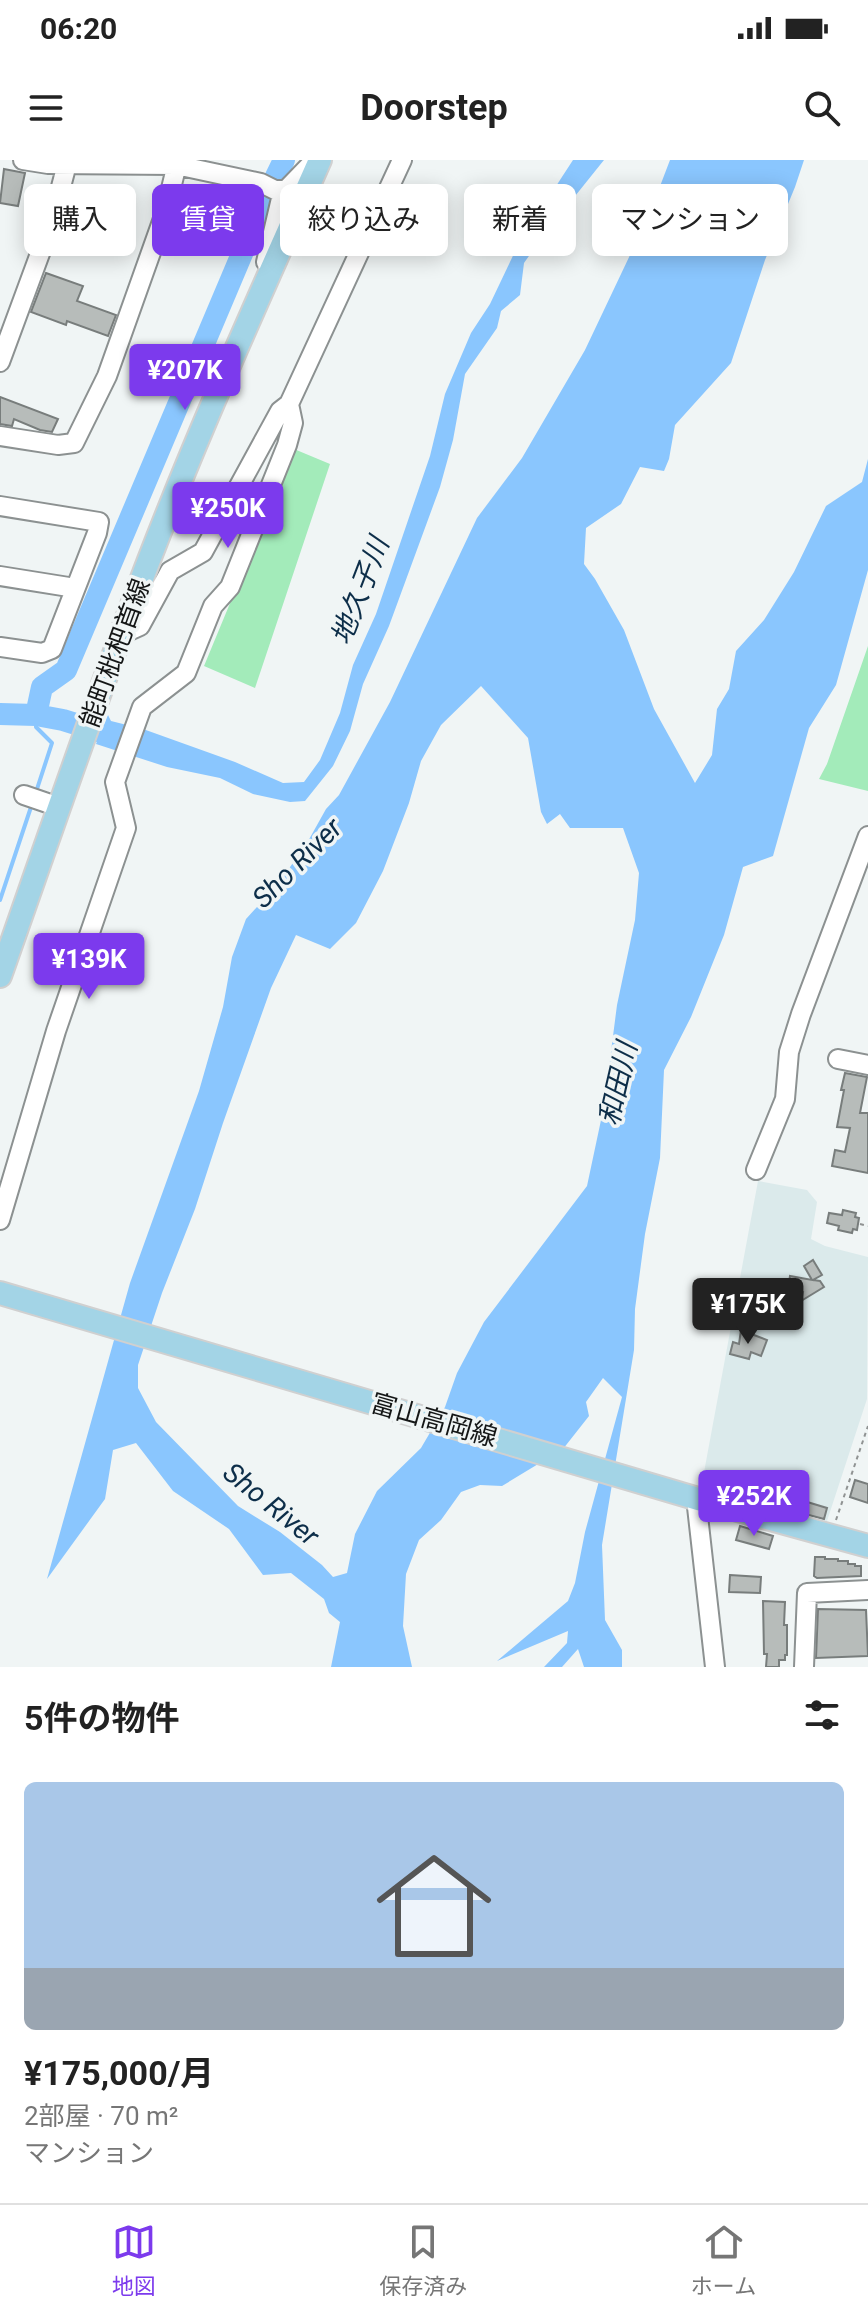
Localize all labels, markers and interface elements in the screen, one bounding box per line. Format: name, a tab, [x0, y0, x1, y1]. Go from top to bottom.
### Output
text: 06:20	[40, 11, 117, 46]
icon: menu	[24, 86, 68, 130]
icon: search	[800, 86, 844, 130]
text: Doorstep	[360, 87, 508, 129]
chip: 購入	[24, 184, 136, 256]
chip: 賃貸	[152, 184, 264, 256]
chip: 絞り込み	[280, 184, 448, 256]
chip: 新着	[464, 184, 576, 256]
chip: マンション	[592, 184, 788, 256]
pin: ¥207K	[129, 344, 241, 412]
text: ¥207K	[147, 355, 223, 385]
pin: ¥250K	[172, 482, 284, 550]
text: ¥250K	[190, 493, 266, 523]
water label: 地久子川	[325, 530, 397, 649]
street label: 能町枇杷首線	[74, 575, 156, 731]
water label: Sho River	[245, 811, 349, 915]
pin: ¥139K	[33, 933, 145, 1001]
text: ¥139K	[51, 944, 127, 974]
water label: 和田川	[592, 1036, 644, 1129]
pin: ¥175K	[692, 1278, 804, 1346]
text: ¥175K	[710, 1289, 786, 1319]
street label: 富山高岡線	[367, 1388, 501, 1452]
water label: Sho River	[217, 1456, 326, 1553]
pin: ¥252K	[698, 1470, 810, 1538]
text: ¥252K	[716, 1481, 792, 1511]
icon: filters	[800, 1693, 844, 1737]
text: 5件の物件	[24, 1698, 180, 1738]
icon: home	[362, 1834, 506, 1978]
text: ¥175,000/月	[24, 2053, 214, 2093]
text: 2部屋 · 70 m²	[24, 2101, 178, 2131]
text: マンション	[24, 2138, 154, 2168]
tab: 地図	[112, 2220, 156, 2300]
tab: 保存済み	[379, 2220, 467, 2300]
tab: ホーム	[691, 2220, 756, 2300]

